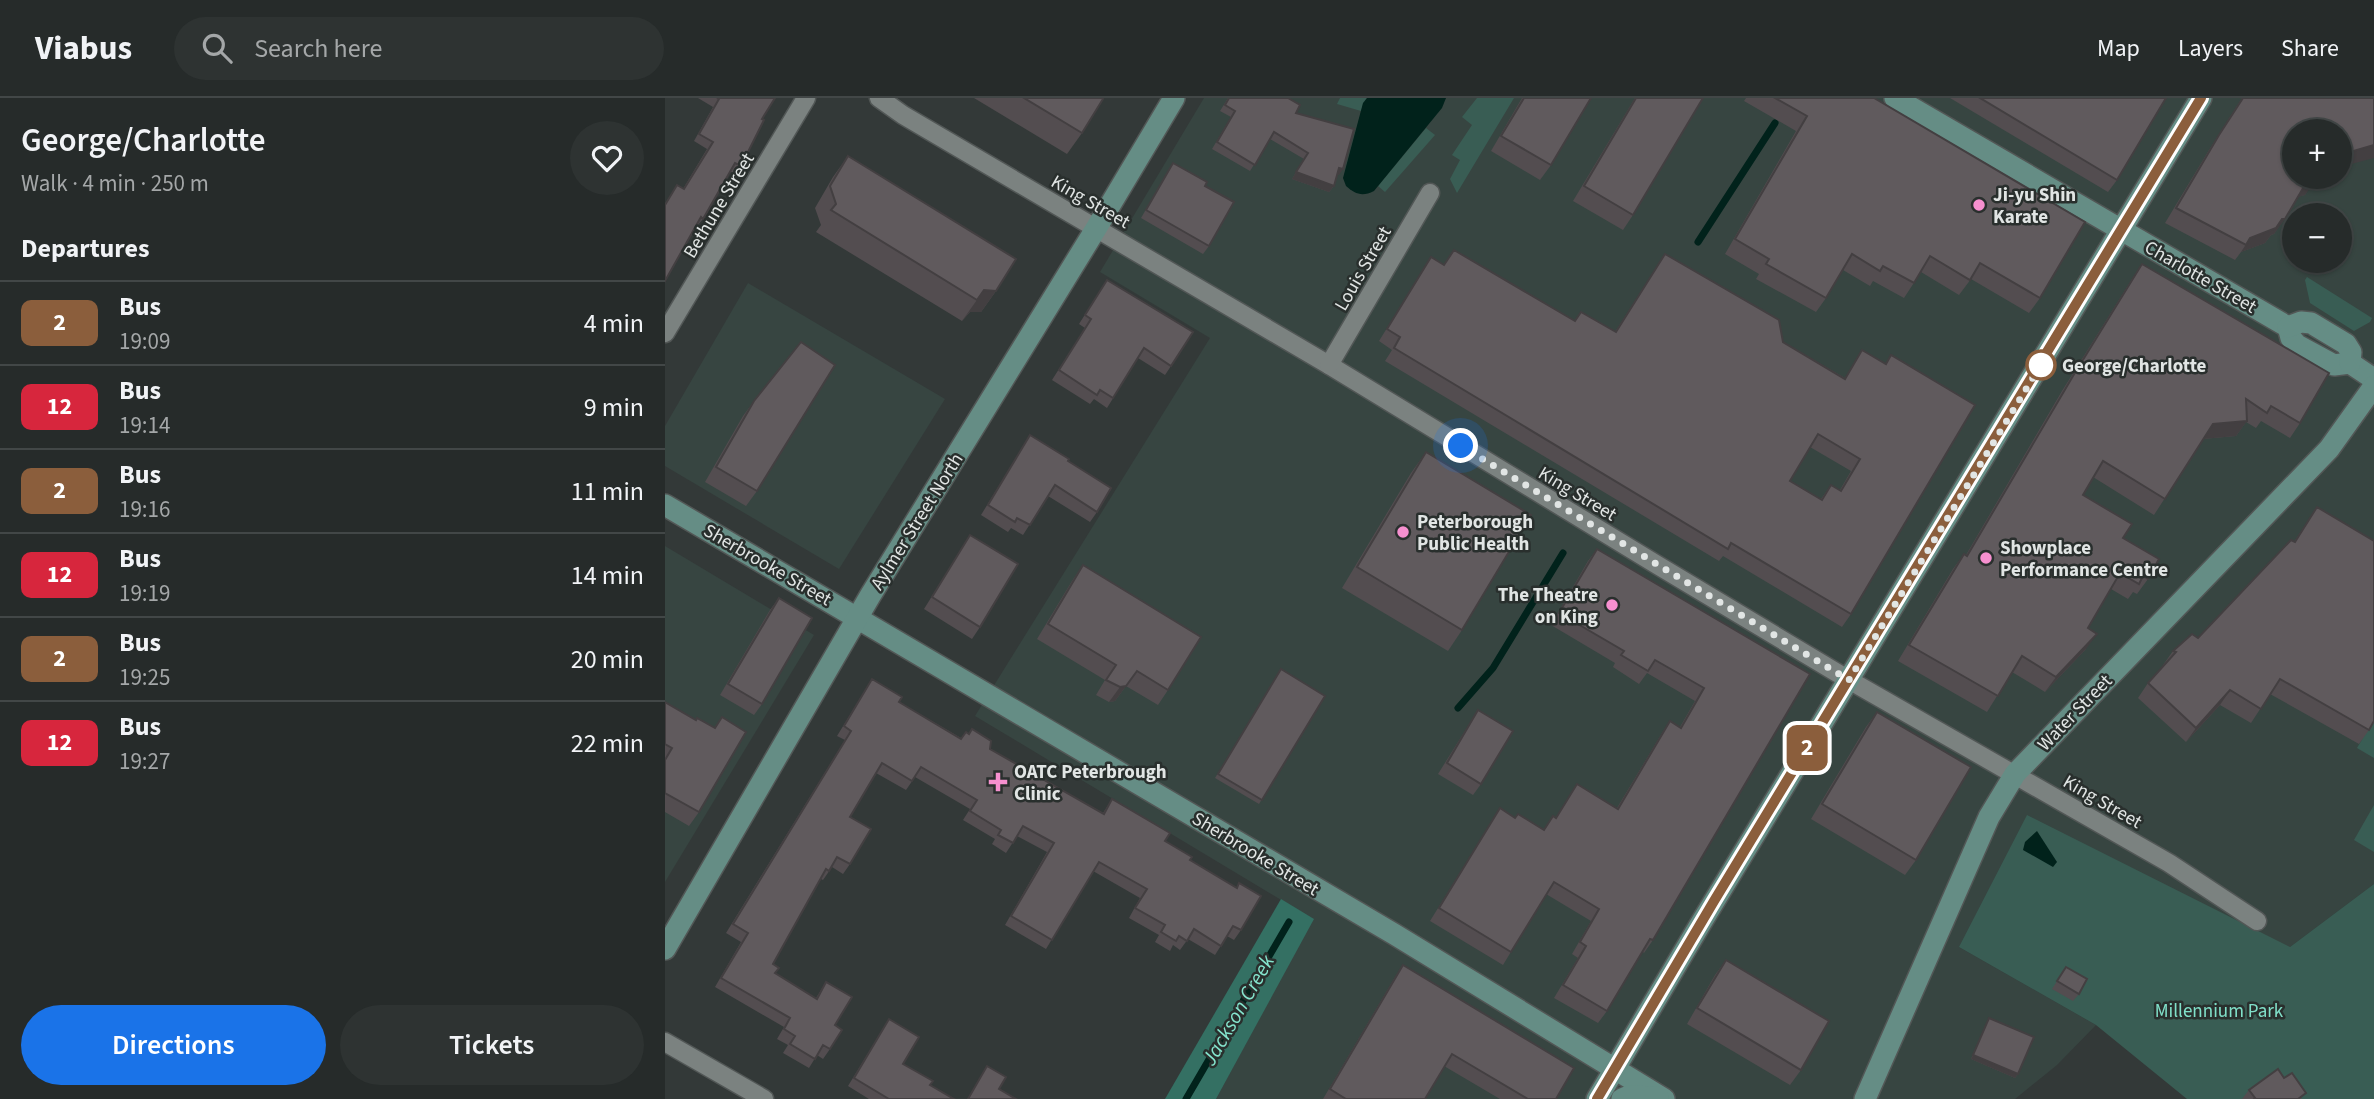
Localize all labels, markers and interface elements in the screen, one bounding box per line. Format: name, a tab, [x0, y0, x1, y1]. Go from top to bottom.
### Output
search box	[174, 17, 664, 80]
text: Viabus	[35, 25, 132, 72]
icon: search	[198, 29, 236, 67]
text: Search here	[254, 30, 382, 67]
text: Map	[2097, 31, 2140, 66]
text: Layers	[2178, 31, 2243, 66]
text: Share	[2281, 31, 2339, 66]
text: George/Charlotte	[21, 117, 265, 164]
map controls	[2282, 119, 2352, 273]
button: +	[2282, 119, 2352, 189]
button: heart	[570, 121, 644, 195]
street label: Bethune Street	[677, 147, 762, 264]
text: Walk · 4 min · 250 m	[21, 167, 209, 200]
street label: King Street	[1046, 169, 1135, 236]
place label: Ji-yu Shin Karate	[1993, 182, 2076, 231]
marker: Ji-yu Shin Karate	[1971, 197, 1987, 213]
button: −	[2282, 203, 2352, 273]
street label: Louis Street	[1328, 221, 1399, 316]
text: Departures	[21, 230, 149, 267]
street label: Charlotte Street	[2139, 234, 2262, 321]
text: Bus	[119, 288, 161, 325]
text: 2	[53, 305, 66, 340]
text: 4 min	[584, 305, 644, 342]
text: 19:09	[119, 325, 170, 358]
marker: George/Charlotte	[2026, 350, 2056, 380]
place label: George/Charlotte	[2062, 353, 2207, 380]
text: Bus	[119, 372, 161, 409]
text: 12	[47, 389, 72, 424]
text: 9 min	[584, 389, 644, 426]
text: 19:14	[119, 409, 170, 442]
your location	[1443, 428, 1478, 463]
street label: Aylmer Street North	[864, 448, 970, 595]
text: Bus	[119, 456, 161, 493]
street label: King Street	[1533, 460, 1622, 529]
text: 2	[53, 473, 66, 508]
text: 11 min	[571, 473, 644, 510]
text: 19:16	[119, 493, 170, 526]
place label: Peterborough Public Health	[1417, 509, 1533, 558]
street label: Sherbrooke Street	[698, 518, 837, 613]
marker: Peterborough Public Health	[1395, 524, 1411, 540]
place label: Showplace Performance Centre	[2000, 535, 2168, 584]
text: Bus	[119, 540, 161, 577]
marker: Showplace Performance Centre	[1978, 550, 1994, 566]
text: 12	[47, 557, 72, 592]
text: 14 min	[571, 557, 644, 594]
text: 19:19	[119, 577, 170, 610]
place label: The Theatre on King	[1498, 582, 1598, 631]
marker: The Theatre on King	[1604, 597, 1620, 613]
text: Bus	[119, 624, 161, 661]
text: 2	[53, 641, 66, 676]
text: 20 min	[571, 641, 644, 678]
text: 19:25	[119, 661, 170, 694]
street label: Water Street	[2031, 668, 2119, 757]
text: Bus	[119, 708, 161, 745]
text: 12	[47, 725, 72, 760]
text: 22 min	[571, 725, 644, 762]
line badge: 2	[1784, 725, 1830, 771]
text: 2	[1801, 730, 1813, 765]
text: 19:27	[119, 745, 170, 778]
place label: OATC Peterbrough Clinic	[1014, 759, 1167, 808]
street label: King Street	[2058, 769, 2147, 836]
marker: OATC Peterbrough Clinic	[988, 772, 1008, 792]
street label: Sherbrooke Street	[1187, 806, 1324, 903]
water label: Jackson Creek	[1194, 948, 1282, 1072]
park label: Millennium Park	[2155, 998, 2284, 1025]
button: Directions	[21, 1005, 326, 1085]
button: Tickets	[340, 1005, 644, 1085]

